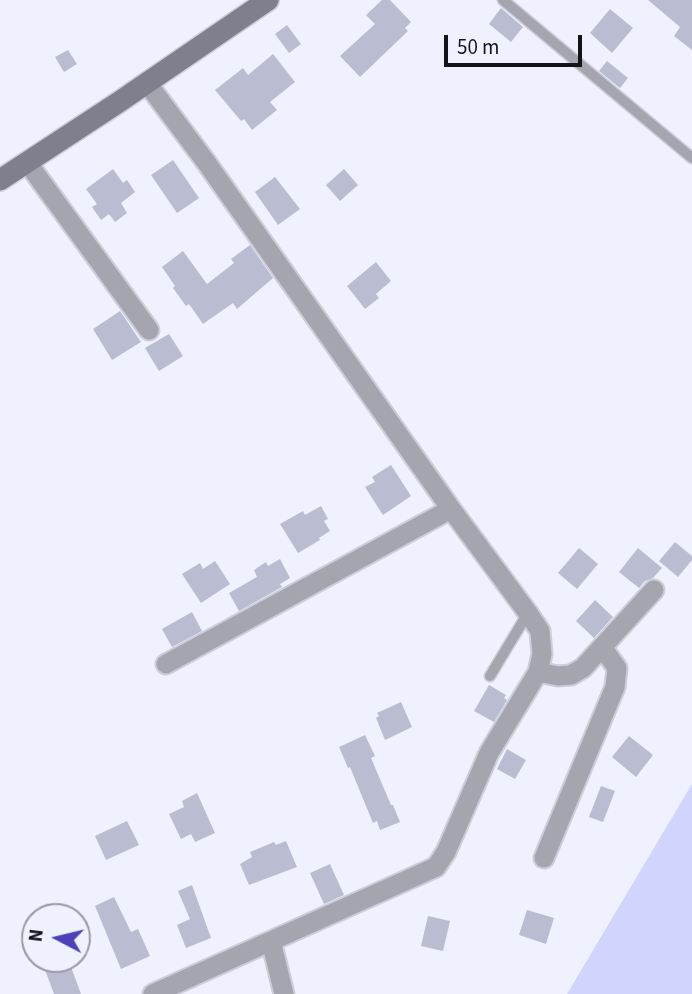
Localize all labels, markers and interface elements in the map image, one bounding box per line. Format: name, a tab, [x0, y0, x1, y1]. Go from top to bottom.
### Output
scale bar	[447, 21, 585, 65]
text: 50 m	[457, 32, 499, 62]
north arrow	[21, 903, 91, 973]
text: N	[22, 928, 51, 944]

